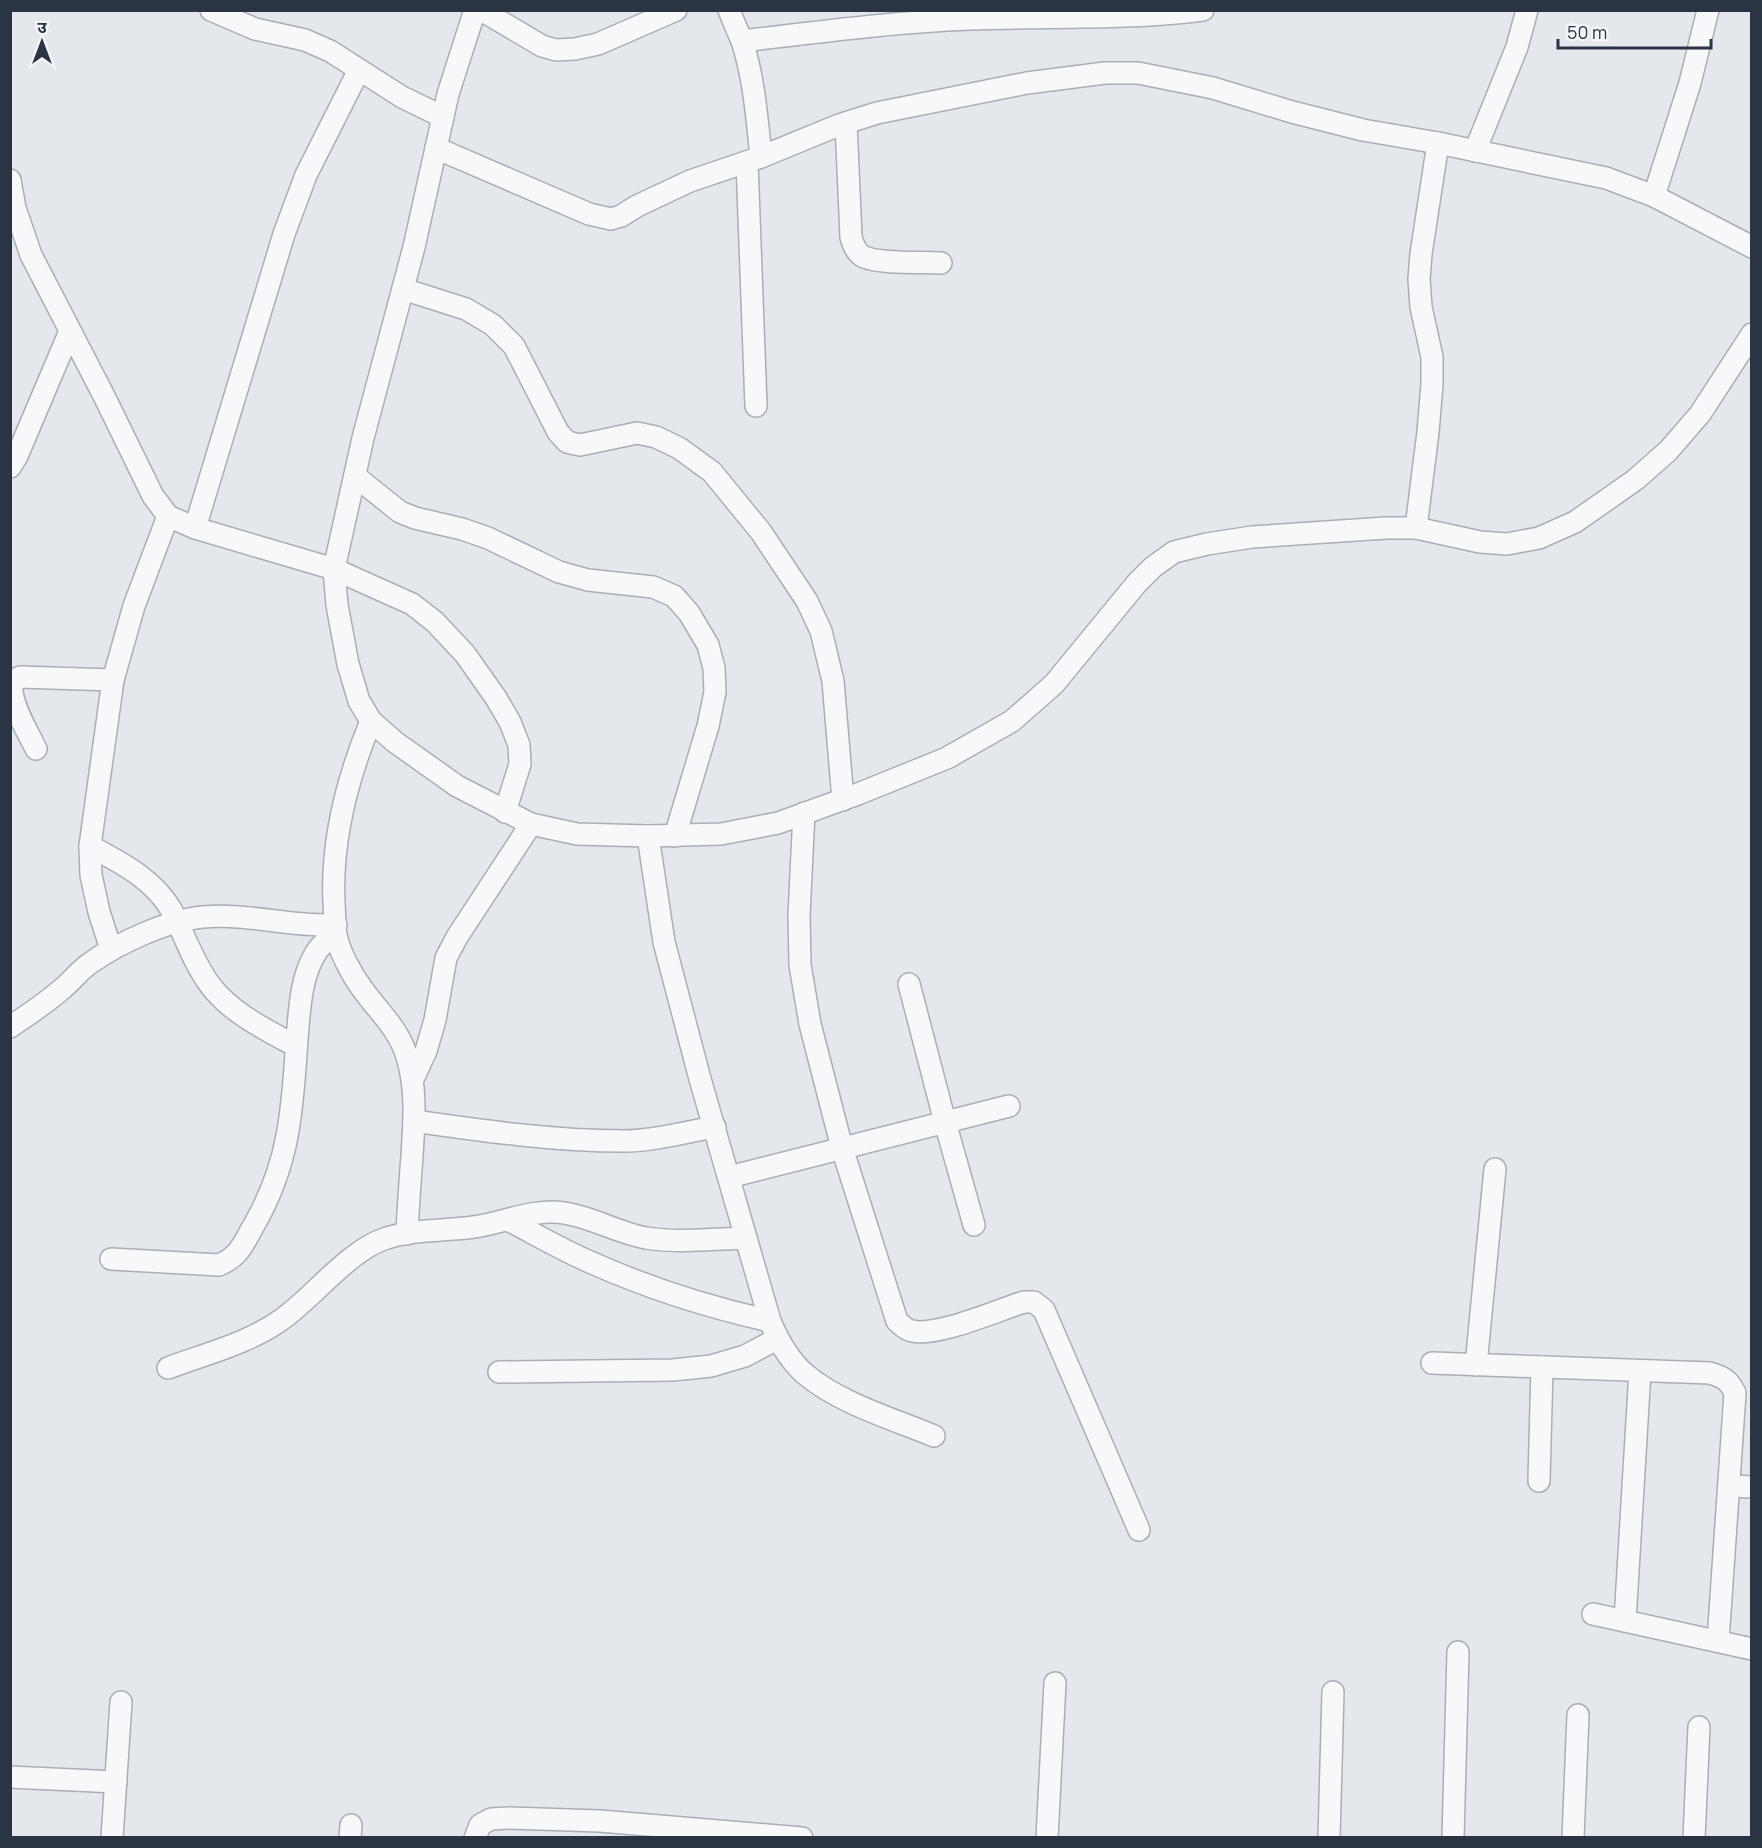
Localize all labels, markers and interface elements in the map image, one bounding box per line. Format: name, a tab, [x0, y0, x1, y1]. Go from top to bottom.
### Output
north arrow	[12, 12, 72, 72]
scale bar	[1558, 12, 1711, 50]
text: उ	[37, 16, 47, 38]
text: 50 m	[1567, 20, 1607, 44]

